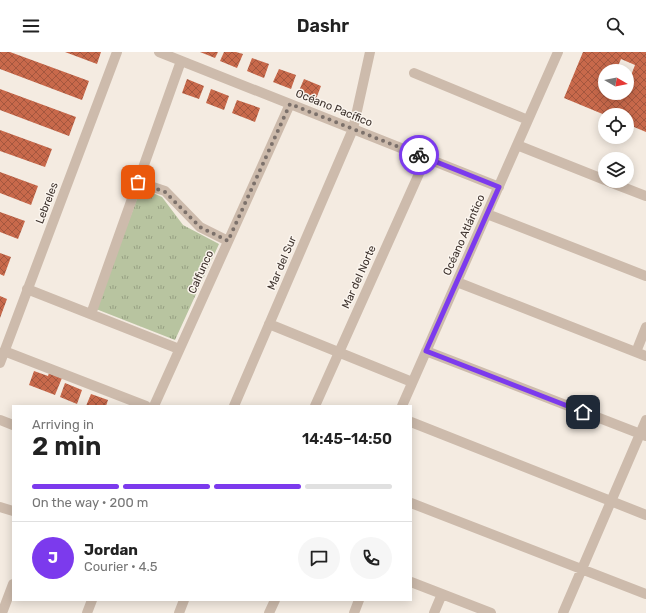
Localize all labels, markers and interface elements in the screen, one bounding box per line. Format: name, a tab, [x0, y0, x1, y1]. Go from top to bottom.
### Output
icon: menu	[20, 15, 42, 37]
text: Dashr	[297, 15, 349, 37]
icon: search	[604, 15, 626, 37]
north arrow	[598, 64, 634, 100]
map controls	[598, 64, 634, 188]
street label: Océano Pacífico	[294, 87, 374, 129]
button: locate	[598, 108, 634, 144]
courier	[399, 135, 439, 175]
icon: bike	[408, 144, 430, 166]
button: layers	[598, 152, 634, 188]
pin	[121, 165, 155, 199]
icon: bag	[127, 171, 149, 193]
street label: Lebreles	[33, 180, 61, 226]
street label: Océano Atlántico	[440, 193, 488, 277]
street label: Mar del Sur	[265, 233, 299, 292]
street label: Mar del Norte	[339, 243, 379, 311]
street label: Calfunco	[186, 248, 216, 296]
pin	[566, 395, 600, 429]
icon: home	[572, 401, 594, 423]
text: Arriving in	[32, 417, 94, 432]
text: 14:45–14:50	[302, 430, 392, 448]
text: 2 min	[32, 431, 101, 462]
text: On the way · 200 m	[32, 495, 148, 510]
button: chat	[298, 537, 340, 579]
button: phone	[350, 537, 392, 579]
text: Jordan	[84, 541, 138, 559]
text: J	[48, 549, 58, 567]
text: Courier · 4.5	[84, 559, 158, 574]

